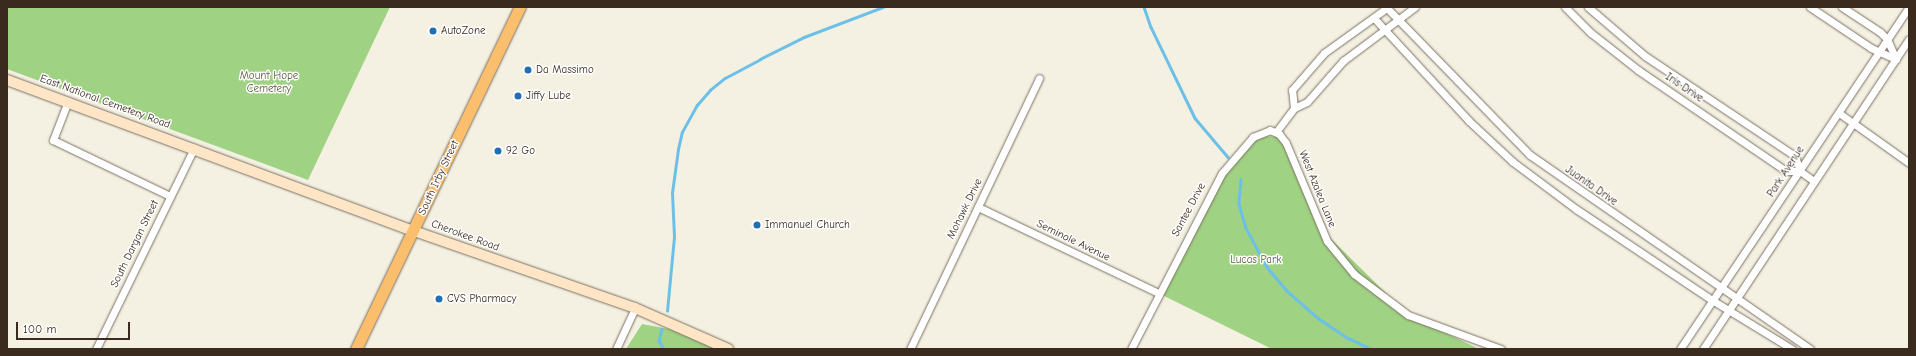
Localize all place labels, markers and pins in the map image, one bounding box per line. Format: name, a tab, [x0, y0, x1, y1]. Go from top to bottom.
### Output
place label: AutoZone	[441, 24, 485, 38]
marker: AutoZone	[428, 26, 438, 36]
place label: Da Massimo	[536, 63, 594, 77]
marker: Da Massimo	[523, 65, 533, 75]
place label: Jiffy Lube	[526, 89, 571, 103]
marker: Jiffy Lube	[513, 91, 523, 101]
place label: 92 Go	[506, 144, 535, 158]
marker: 92 Go	[493, 146, 503, 156]
place label: Immanuel Church	[765, 218, 850, 232]
marker: Immanuel Church	[752, 220, 762, 230]
place label: CVS Pharmacy	[447, 292, 516, 306]
marker: CVS Pharmacy	[434, 294, 444, 304]

